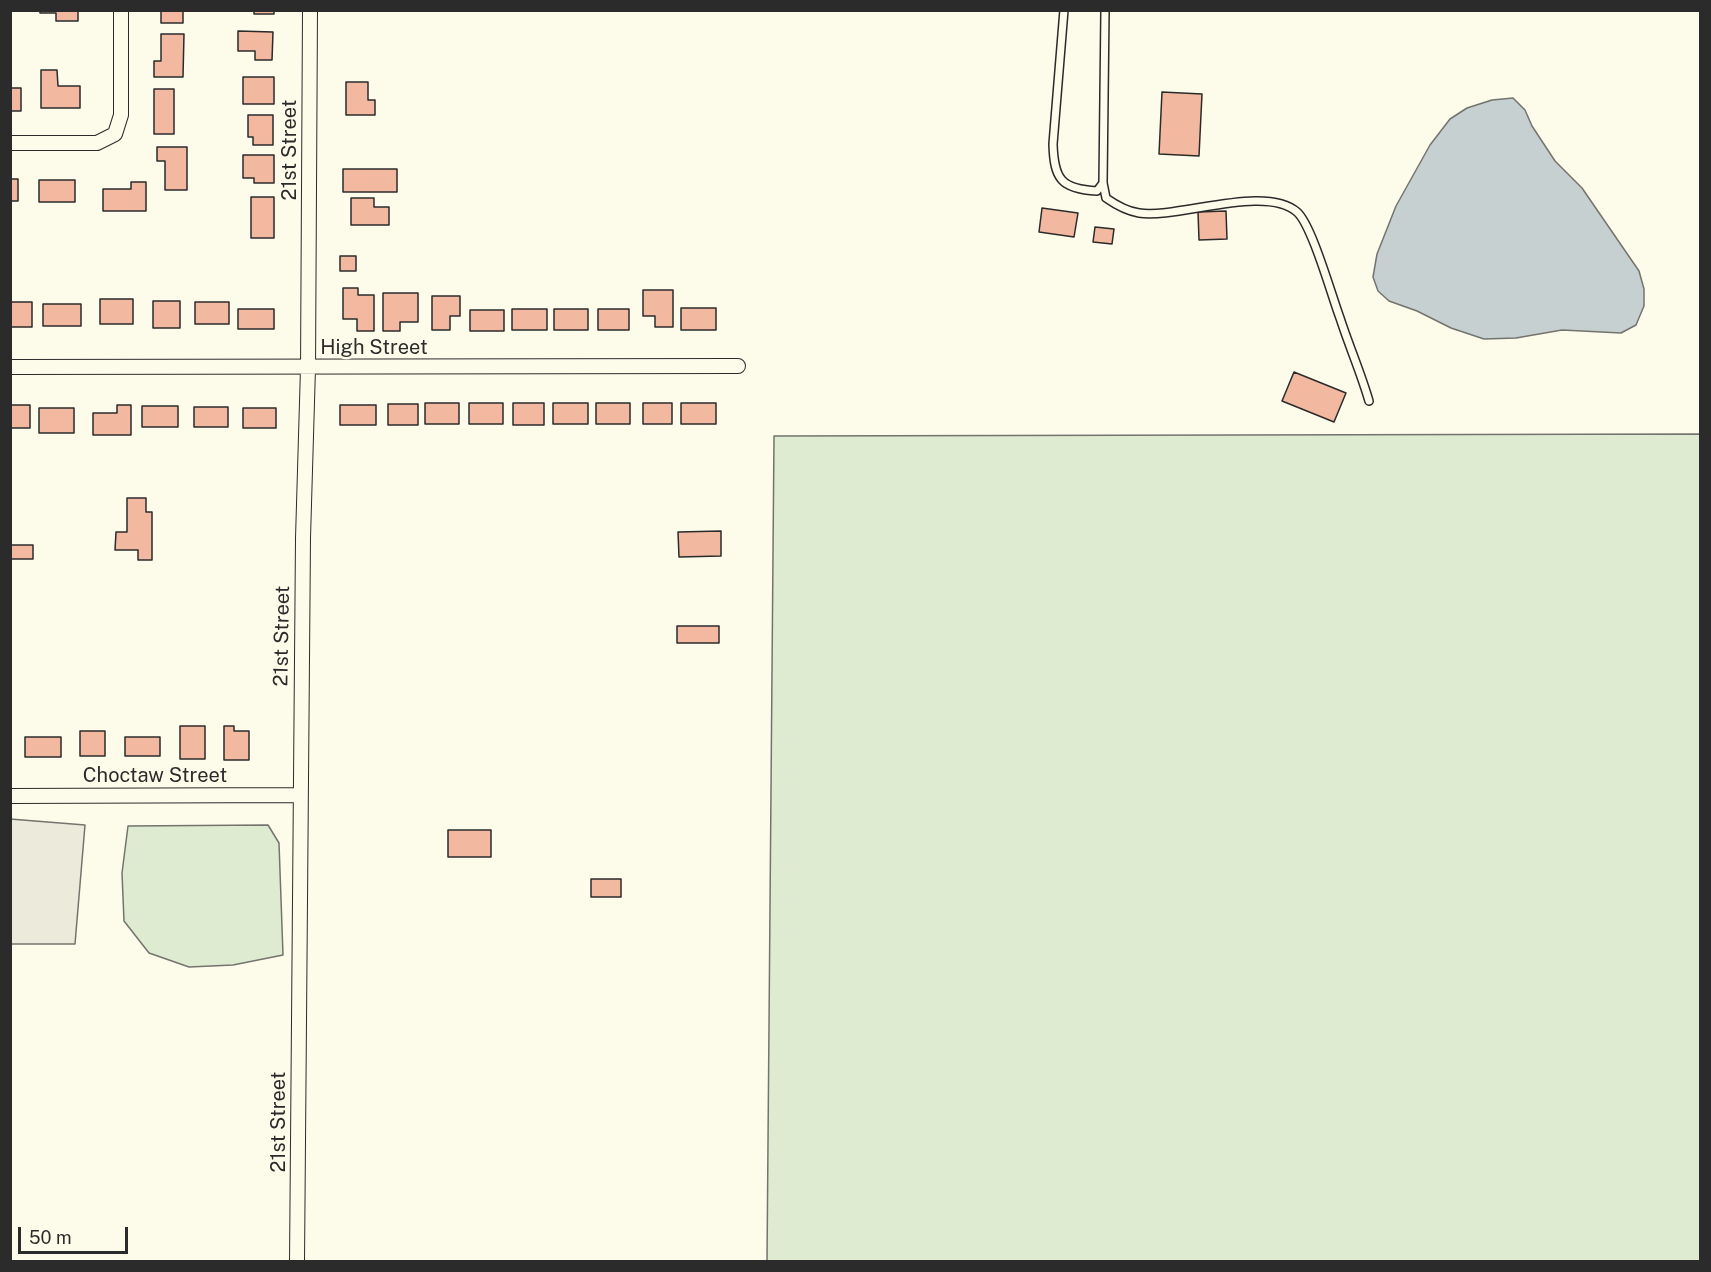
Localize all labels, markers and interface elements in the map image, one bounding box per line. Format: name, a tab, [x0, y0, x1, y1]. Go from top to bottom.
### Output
street label: 21st Street	[278, 99, 302, 201]
street label: High Street	[320, 336, 428, 360]
street label: 21st Street	[269, 585, 295, 687]
street label: Choctaw Street	[83, 764, 227, 788]
street label: 21st Street	[267, 1071, 291, 1173]
scale bar	[21, 1215, 130, 1253]
text: 50 m	[29, 1227, 72, 1248]

